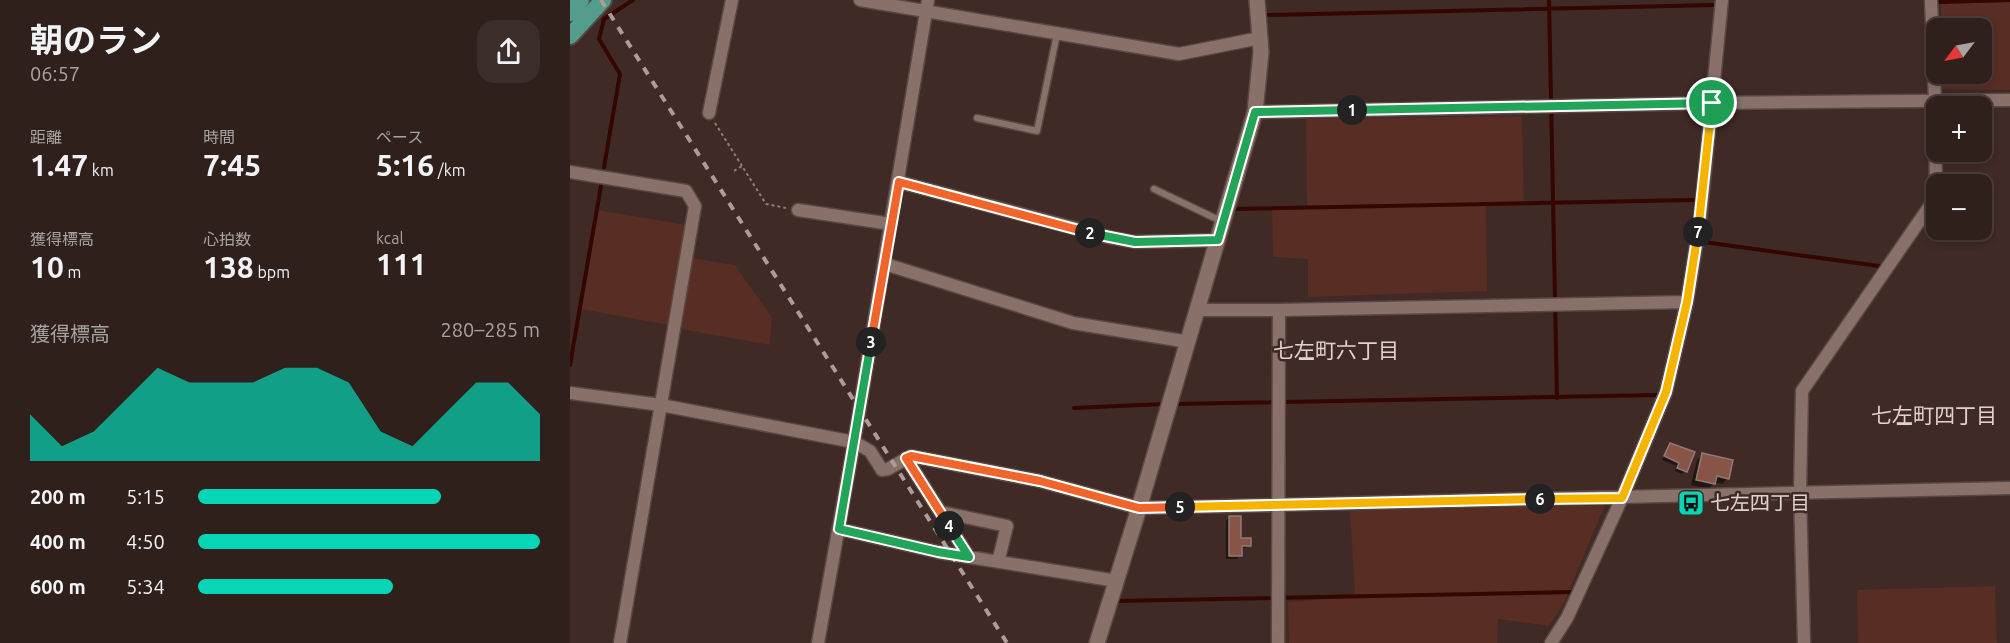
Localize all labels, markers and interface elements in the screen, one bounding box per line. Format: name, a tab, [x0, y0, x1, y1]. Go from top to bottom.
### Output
north arrow	[1926, 18, 1992, 84]
map controls	[1926, 18, 1992, 240]
button: share	[477, 20, 540, 83]
text: 朝のラン	[30, 21, 162, 58]
text: 06:57	[30, 62, 80, 85]
pin	[1686, 77, 1737, 128]
icon: arrive	[1695, 86, 1728, 119]
pin: 1	[1337, 95, 1367, 125]
button: +	[1926, 96, 1992, 162]
text: 1	[1347, 101, 1357, 119]
text: 距離	[30, 128, 62, 146]
text: 時間	[203, 128, 235, 146]
text: ペース	[376, 128, 423, 146]
text: 1.47	[30, 148, 88, 182]
text: 7:45	[203, 148, 261, 182]
text: 5:16	[376, 148, 434, 182]
text: km	[88, 161, 114, 179]
text: /km	[434, 161, 466, 179]
button: −	[1926, 174, 1992, 240]
pin: 7	[1683, 217, 1713, 247]
pin: 2	[1075, 218, 1105, 248]
text: 7	[1693, 223, 1703, 241]
text: 2	[1085, 224, 1095, 242]
text: kcal	[376, 229, 404, 247]
text: 獲得標高	[30, 230, 94, 248]
text: 心拍数	[203, 230, 251, 248]
text: 111	[376, 247, 427, 281]
text: 10	[30, 250, 64, 284]
text: 138	[203, 250, 254, 284]
text: m	[64, 263, 81, 281]
text: bpm	[254, 263, 290, 281]
text: 280–285 m	[441, 318, 540, 341]
text: 獲得標高	[30, 322, 110, 345]
pin: 3	[856, 327, 886, 357]
text: 3	[866, 333, 876, 351]
district label: 七左町六丁目	[1273, 338, 1399, 362]
district label: 七左町四丁目	[1871, 403, 1997, 427]
pin: 6	[1525, 484, 1555, 514]
text: 200 m	[30, 485, 86, 508]
text: 5:15	[126, 485, 165, 508]
bus stop icon: 七左四丁目	[1676, 488, 1706, 518]
text: 6	[1535, 490, 1545, 508]
place label: 七左四丁目	[1710, 491, 1810, 514]
pin: 5	[1165, 492, 1195, 522]
text: 5	[1175, 498, 1185, 516]
pin: 4	[934, 511, 964, 541]
text: 4	[944, 517, 954, 535]
text: 400 m	[30, 530, 86, 553]
text: 4:50	[126, 530, 165, 553]
text: 600 m	[30, 575, 86, 598]
text: 5:34	[126, 575, 165, 598]

